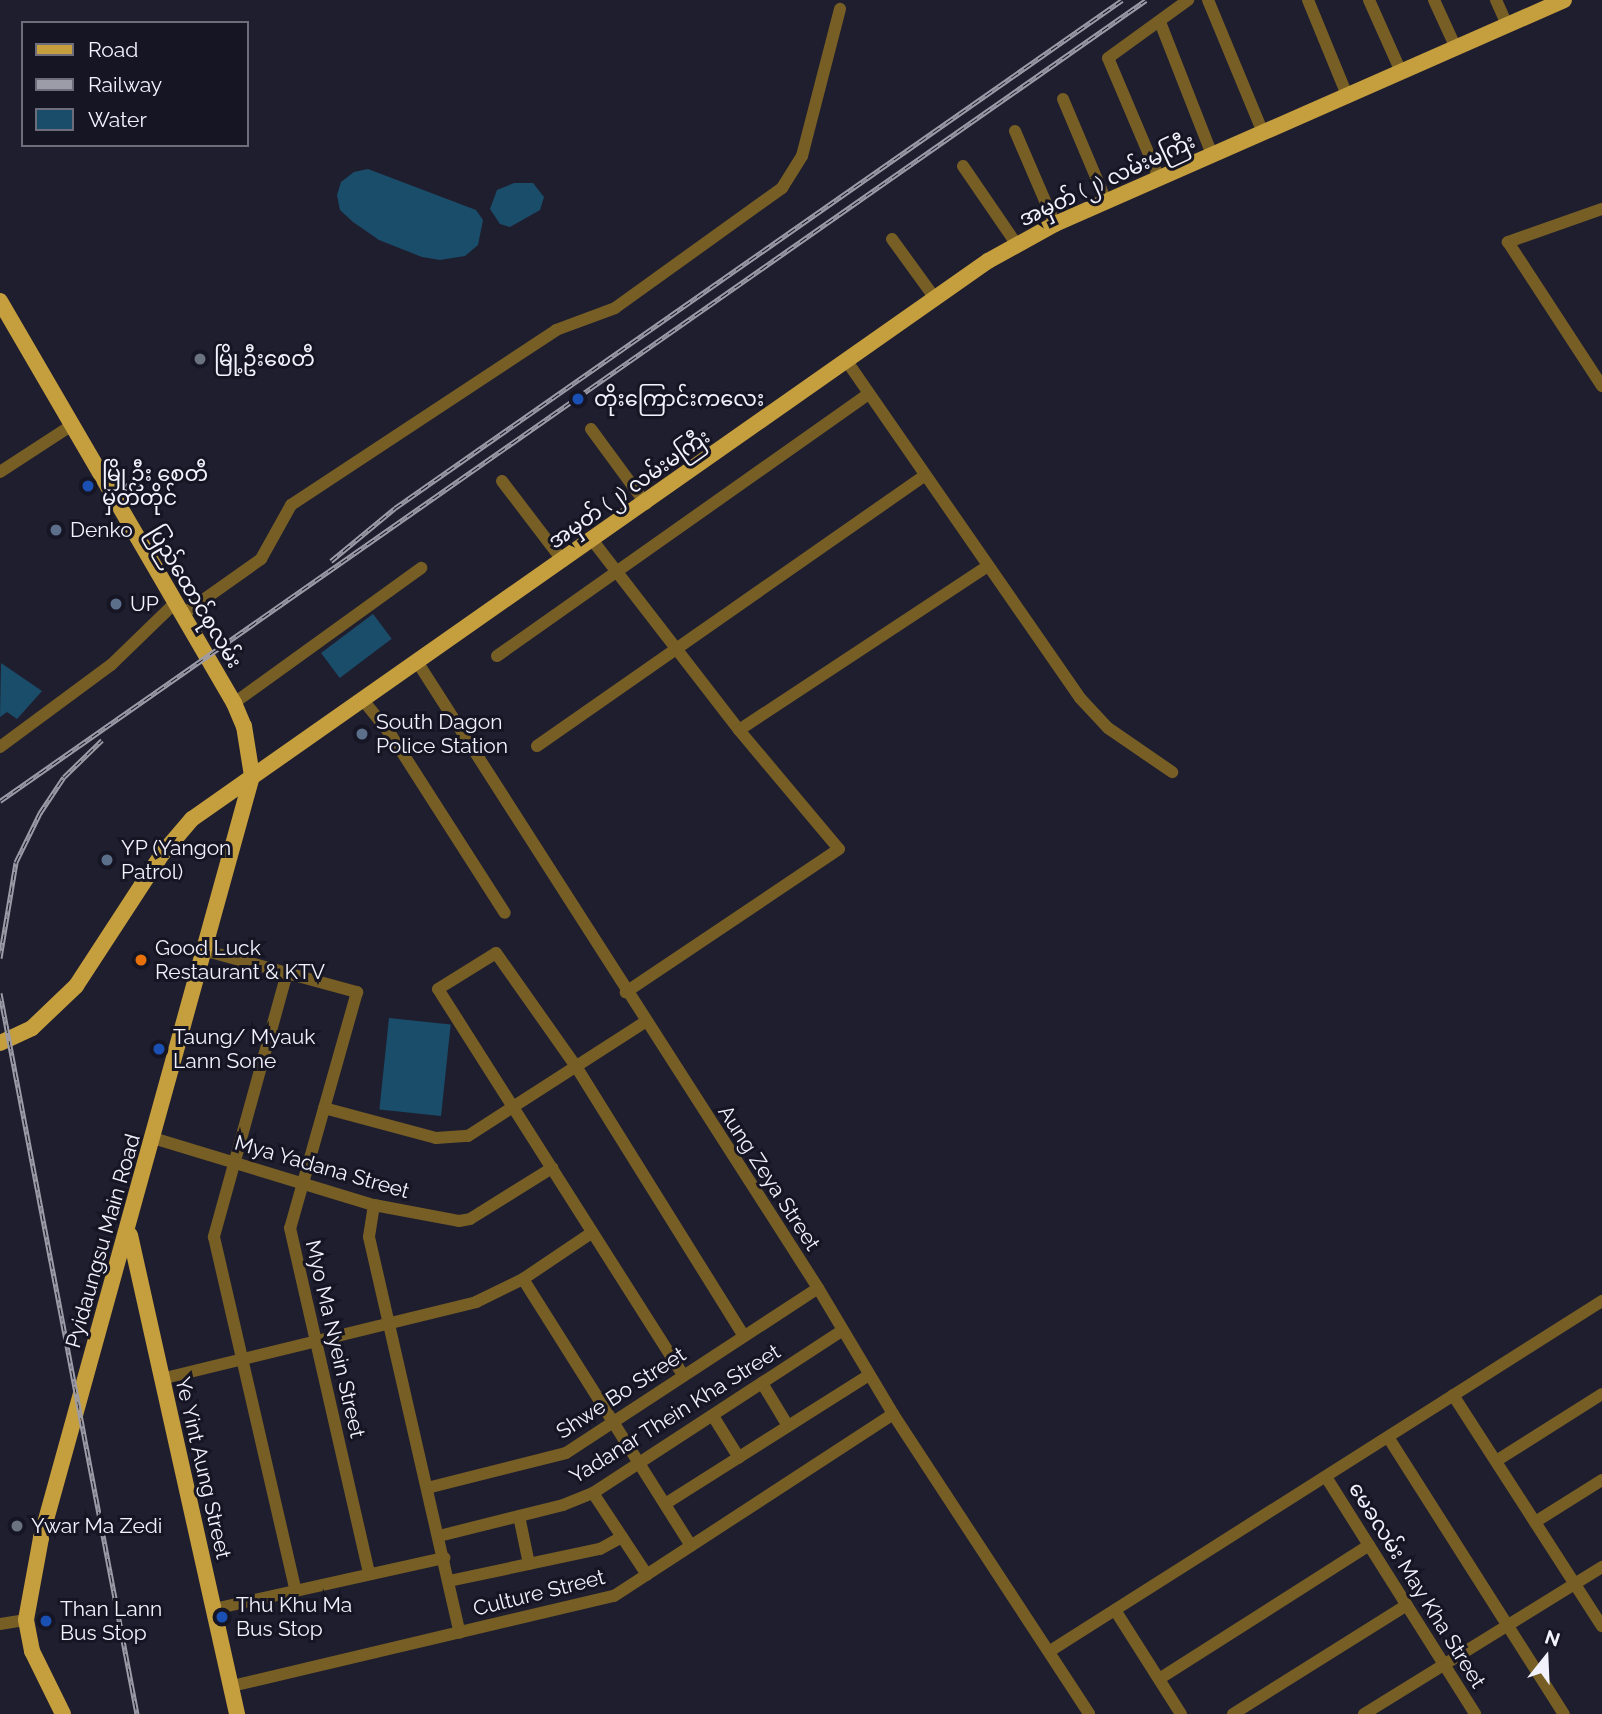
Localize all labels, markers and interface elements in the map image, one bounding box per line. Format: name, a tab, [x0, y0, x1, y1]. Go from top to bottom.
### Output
legend	[21, 21, 248, 147]
text: Road	[88, 37, 138, 62]
text: Railway	[88, 72, 162, 97]
text: Water	[88, 107, 147, 132]
street label: အမှတ် (၂) လမ်းမကြီး	[1015, 128, 1199, 232]
place label: မြို့ဦးစေတီ	[214, 346, 315, 372]
marker: မြို့ဦးစေတီ	[192, 351, 208, 367]
place label: တိုးကြောင်းကလေး	[594, 386, 764, 412]
marker: တိုးကြောင်းကလေး	[568, 389, 588, 409]
street label: အမှတ် (၂) လမ်းမကြီး	[543, 424, 715, 554]
place label: မြို့ဦး စေတီ မှတ်တိုင်	[102, 461, 208, 511]
marker: မြို့ဦး စေတီ မှတ်တိုင်	[80, 478, 96, 494]
place label: Denko	[70, 517, 133, 543]
street label: ပြည်ထောင်စုလမ်း	[143, 521, 247, 673]
marker: Denko	[48, 522, 64, 538]
place label: UP	[130, 591, 159, 617]
marker: UP	[108, 596, 124, 612]
place label: South Dagon Police Station	[376, 709, 508, 759]
marker: South Dagon Police Station	[354, 726, 370, 742]
place label: YP (Yangon Patrol)	[121, 835, 232, 885]
marker: YP (Yangon Patrol)	[99, 852, 115, 868]
place label: Good Luck Restaurant & KTV	[155, 935, 325, 985]
marker: Good Luck Restaurant & KTV	[133, 952, 149, 968]
place label: Taung/ Myauk Lann Sone	[173, 1024, 315, 1074]
marker: Taung/ Myauk Lann Sone	[151, 1041, 167, 1057]
street label: Aung Zeya Street	[713, 1101, 825, 1255]
street label: Mya Yadana Street	[231, 1130, 413, 1204]
street label: Pyidaungsu Main Road	[60, 1131, 146, 1351]
street label: Myo Ma Nyein Street	[300, 1238, 370, 1440]
street label: Yadanar Thein Kha Street	[565, 1339, 785, 1489]
street label: Shwe Bo Street	[552, 1342, 690, 1444]
street label: Ye Yint Aung Street	[170, 1374, 236, 1562]
street label: မေခလမ်း May Kha Street	[1343, 1477, 1491, 1693]
place label: Ywar Ma Zedi	[31, 1513, 163, 1539]
marker: Ywar Ma Zedi	[9, 1518, 25, 1534]
street label: Culture Street	[470, 1564, 608, 1622]
place label: Thu Khu Ma Bus Stop	[236, 1592, 352, 1642]
place label: Than Lann Bus Stop	[60, 1596, 162, 1646]
marker: Thu Khu Ma Bus Stop	[214, 1609, 230, 1625]
marker: Than Lann Bus Stop	[38, 1613, 54, 1629]
north arrow	[1511, 1623, 1581, 1693]
text: N	[1542, 1625, 1563, 1651]

